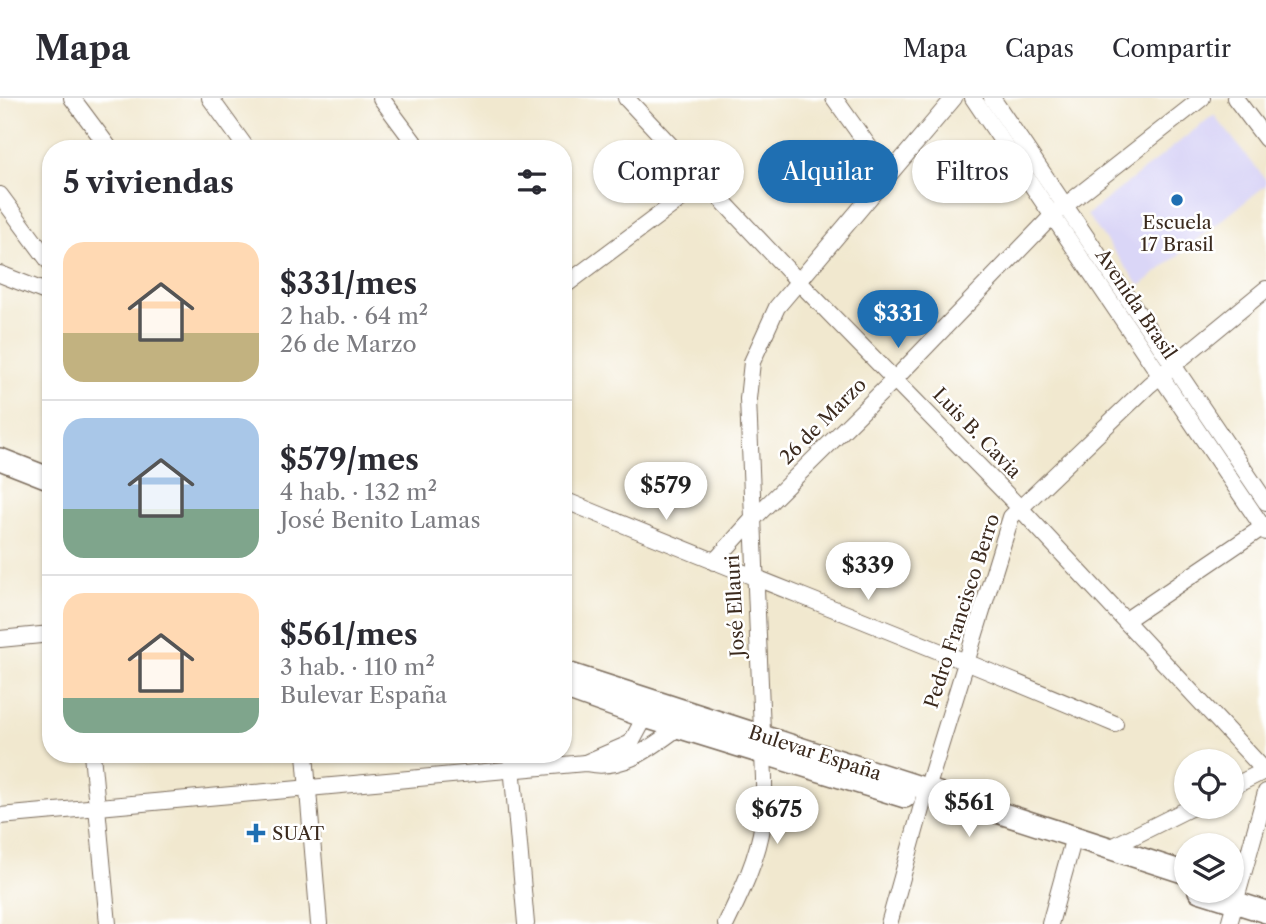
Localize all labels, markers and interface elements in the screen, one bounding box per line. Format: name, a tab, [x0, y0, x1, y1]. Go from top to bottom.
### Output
text: Mapa	[35, 28, 130, 69]
text: Mapa	[903, 34, 967, 63]
text: Capas	[1005, 34, 1074, 63]
text: Compartir	[1112, 34, 1231, 63]
chip: Comprar	[593, 140, 744, 203]
chip: Alquilar	[758, 140, 898, 203]
chip: Filtros	[912, 140, 1033, 203]
icon: filters	[513, 163, 551, 201]
text: 5 viviendas	[63, 164, 234, 201]
marker: Escuela 17 Brasil	[1169, 192, 1185, 208]
place label: Escuela 17 Brasil	[1140, 211, 1214, 256]
street label: Avenida Brasil	[1090, 244, 1182, 364]
text: $331/mes	[280, 265, 417, 302]
icon: home	[119, 270, 203, 354]
pin: $331	[857, 290, 939, 350]
text: $331	[873, 299, 923, 327]
text: 2 hab. · 64 m²	[280, 302, 428, 330]
text: 26 de Marzo	[280, 330, 417, 358]
street label: 26 de Marzo	[775, 373, 871, 469]
street label: Luis B. Cavia	[928, 383, 1026, 483]
text: $579/mes	[280, 441, 419, 478]
icon: home	[119, 446, 203, 530]
pin: $579	[625, 462, 707, 522]
text: $579	[640, 471, 692, 499]
text: 4 hab. · 132 m²	[280, 478, 437, 506]
text: José Benito Lamas	[280, 506, 480, 534]
street label: Pedro Francisco Berro	[920, 511, 1004, 711]
pin: $339	[827, 542, 909, 602]
text: $339	[842, 551, 894, 579]
street label: José Ellauri	[721, 554, 749, 661]
text: $561/mes	[280, 616, 418, 653]
icon: home	[119, 621, 203, 705]
text: 3 hab. · 110 m²	[280, 653, 435, 681]
text: Bulevar España	[280, 681, 447, 709]
street label: Bulevar España	[746, 721, 884, 785]
map controls	[1174, 749, 1244, 903]
button: locate	[1174, 749, 1244, 819]
pin: $561	[928, 780, 1010, 839]
pin: $675	[736, 786, 818, 846]
text: $561	[944, 788, 994, 816]
text: $675	[752, 795, 802, 823]
place label: SUAT	[272, 822, 325, 845]
marker: SUAT	[246, 823, 266, 843]
button: layers	[1174, 833, 1244, 903]

